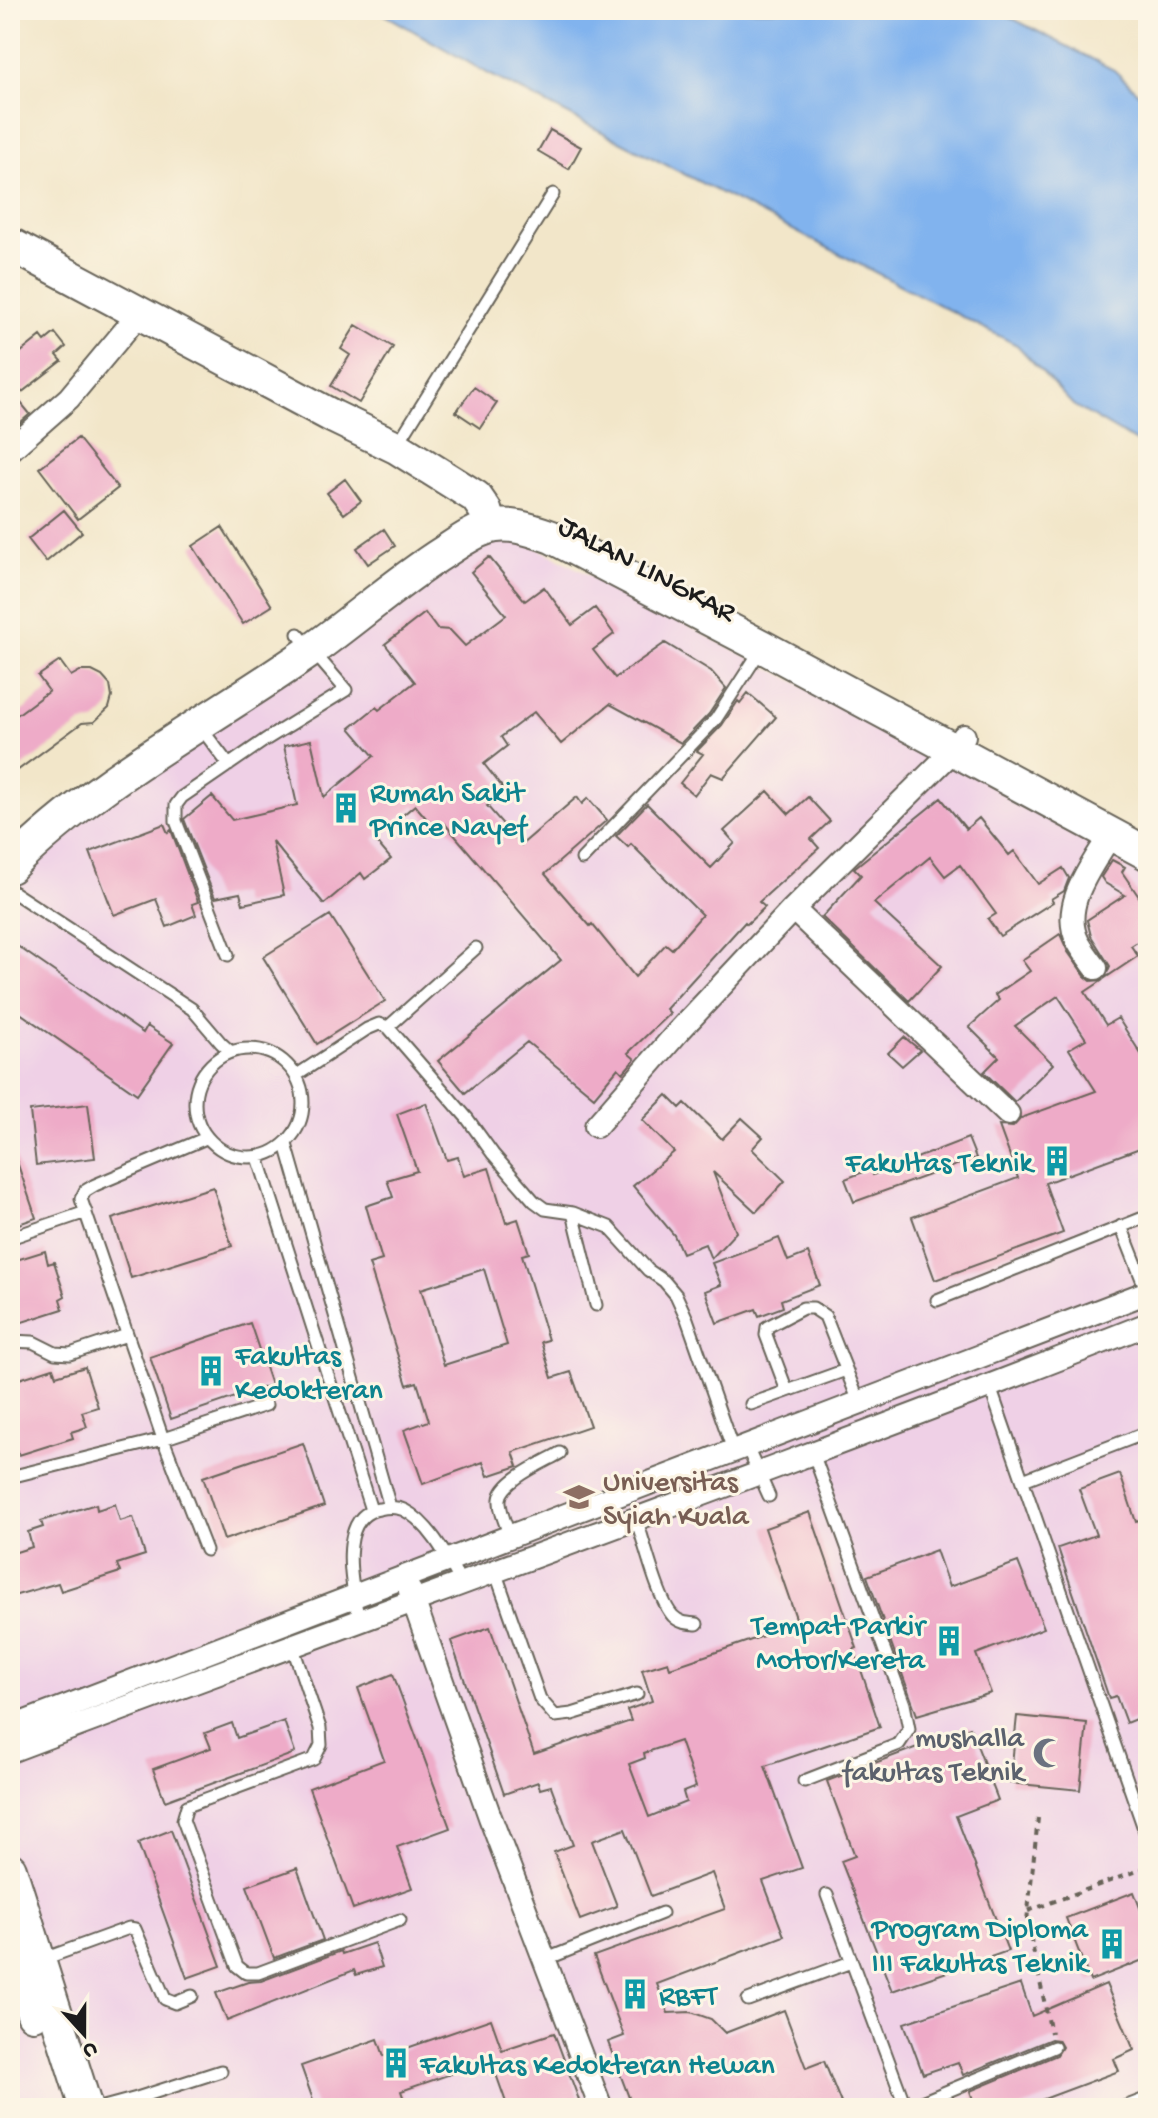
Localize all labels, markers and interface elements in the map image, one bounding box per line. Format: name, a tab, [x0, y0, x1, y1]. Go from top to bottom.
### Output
street label: JALAN LINGKAR	[551, 510, 742, 633]
place label: Rumah Sakit Prince Nayef	[369, 778, 529, 847]
building icon: Rumah Sakit Prince Nayef	[329, 791, 363, 825]
building icon: Fakultas Teknik	[1040, 1144, 1074, 1178]
place label: Fakultas Teknik	[844, 1148, 1036, 1183]
place label: Fakultas Kedokteran	[234, 1341, 383, 1410]
building icon: Fakultas Kedokteran	[194, 1354, 228, 1388]
place label: Universitas Syiah Kuala	[603, 1467, 750, 1536]
school or university icon: Universitas Syiah Kuala	[562, 1480, 596, 1514]
place label: Tempat Parkir Motor/Kereta	[750, 1611, 927, 1680]
building icon: Tempat Parkir Motor/Kereta	[932, 1624, 966, 1658]
place label: mushalla fakultas Teknik	[842, 1723, 1027, 1792]
mosque icon: mushalla fakultas Teknik	[1031, 1736, 1065, 1770]
place label: Program Diploma III Fakultas Teknik	[871, 1914, 1091, 1983]
building icon: Program Diploma III Fakultas Teknik	[1095, 1927, 1129, 1961]
building icon: RBFT	[618, 1977, 652, 2011]
place label: RBFT	[659, 1981, 718, 2016]
north arrow	[44, 1994, 124, 2074]
text: U	[79, 2035, 100, 2063]
building icon: Fakultas Kedokteran Hewan	[379, 2046, 413, 2080]
place label: Fakultas Kedokteran Hewan	[419, 2050, 775, 2085]

